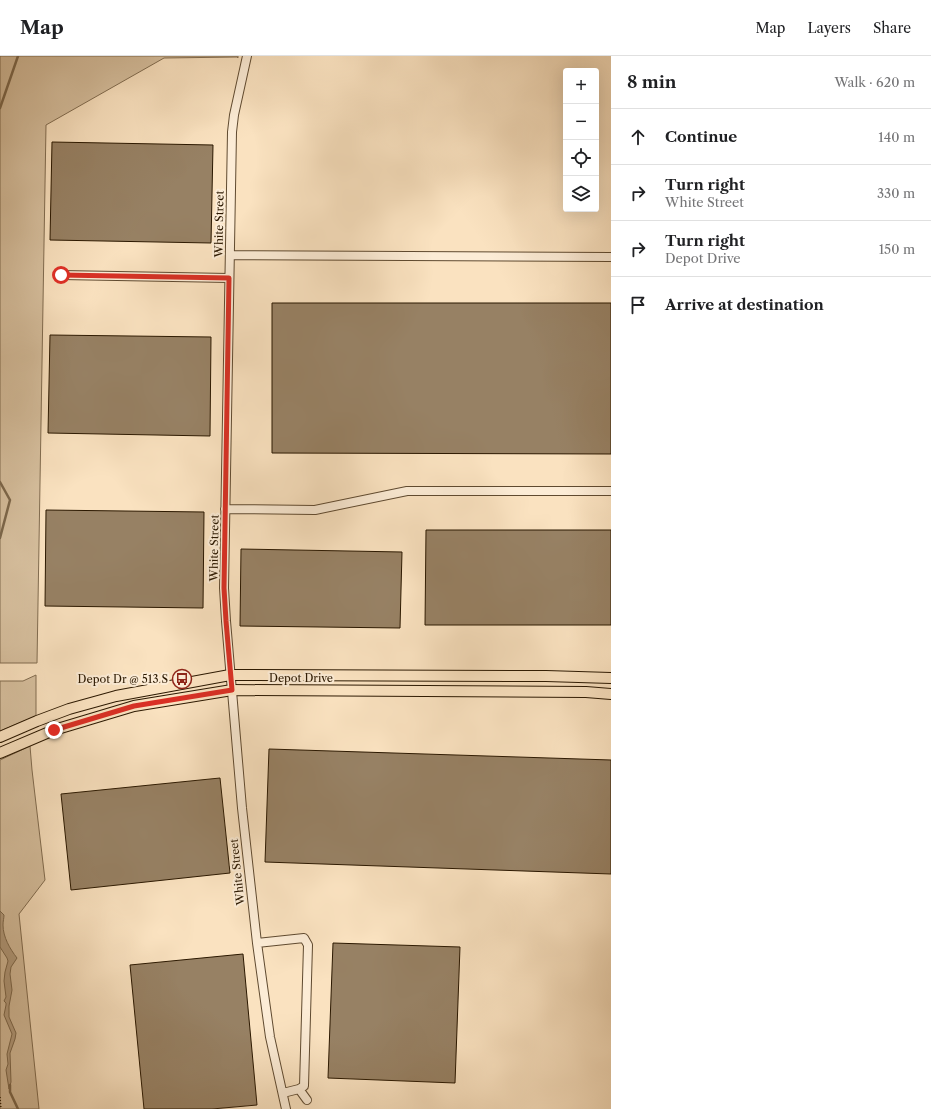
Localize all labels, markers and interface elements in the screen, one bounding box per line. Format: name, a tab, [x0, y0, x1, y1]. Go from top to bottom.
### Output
text: Map	[20, 16, 64, 39]
text: Map	[755, 19, 785, 37]
text: Layers	[807, 19, 851, 37]
text: Share	[873, 19, 911, 37]
map controls	[563, 68, 599, 212]
button: +	[563, 68, 599, 104]
text: 8 min	[627, 72, 676, 92]
text: Walk · 620 m	[834, 74, 915, 90]
button: −	[563, 104, 599, 140]
icon: ahead	[627, 126, 649, 148]
text: Continue	[665, 127, 737, 146]
text: 140 m	[878, 129, 915, 145]
button: locate	[563, 140, 599, 176]
text: Turn right	[665, 175, 745, 194]
button: layers	[563, 176, 599, 212]
icon: right	[627, 182, 649, 204]
text: 330 m	[877, 185, 915, 201]
street label: White Street	[211, 190, 227, 258]
text: White Street	[665, 194, 744, 210]
text: Turn right	[665, 231, 745, 250]
icon: right	[627, 238, 649, 260]
text: 150 m	[879, 241, 915, 257]
text: Depot Drive	[665, 250, 741, 266]
route start	[52, 266, 70, 284]
icon: arrive	[627, 294, 649, 316]
text: Arrive at destination	[665, 295, 824, 314]
street label: White Street	[206, 514, 222, 582]
bus stop icon: Depot Dr @ 513 S	[171, 668, 193, 690]
street label: Depot Drive	[269, 671, 333, 685]
place label: Depot Dr @ 513 S	[78, 672, 168, 686]
route end	[45, 721, 63, 739]
street label: White Street	[227, 838, 248, 907]

